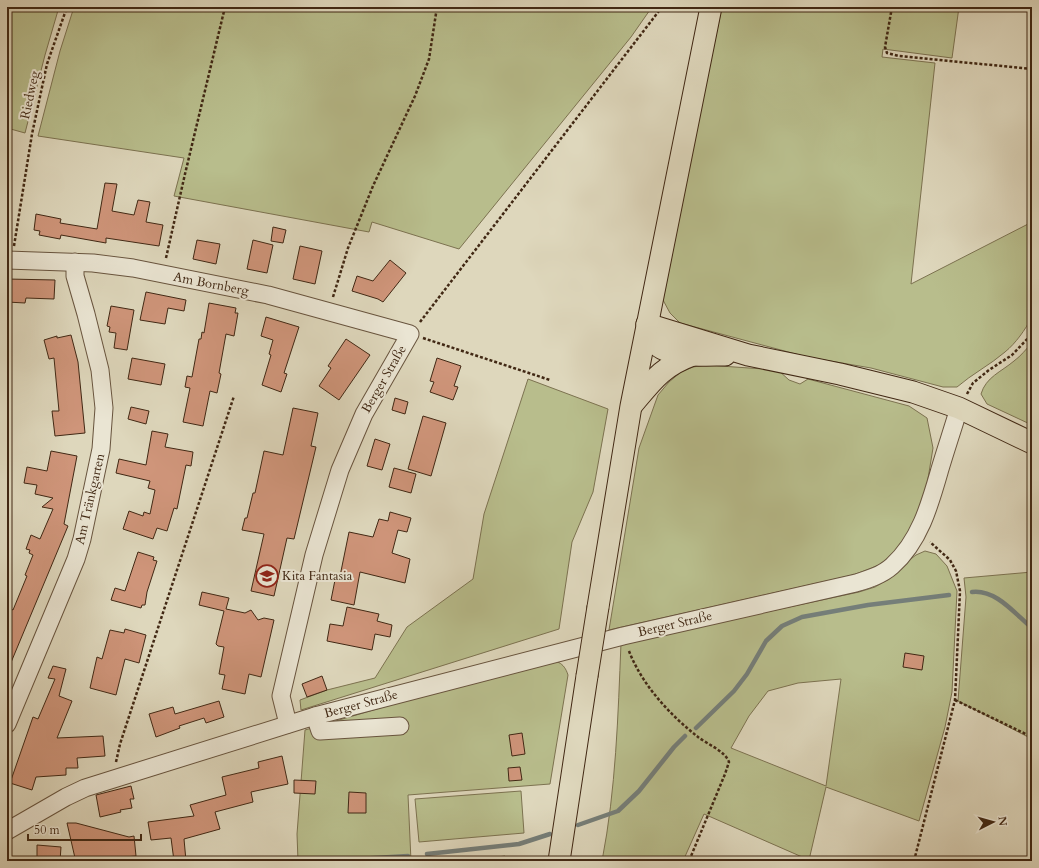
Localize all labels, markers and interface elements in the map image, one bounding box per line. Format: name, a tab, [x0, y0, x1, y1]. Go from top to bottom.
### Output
street label: Riedweg	[16, 68, 44, 121]
street label: Am Bornberg	[172, 268, 251, 300]
street label: Berger Straße	[357, 342, 411, 416]
street label: Am Tränkgarten	[71, 451, 109, 546]
school or university icon: Kita Fantasia	[254, 563, 280, 589]
place label: Kita Fantasia	[282, 567, 353, 585]
street label: Berger Straße	[636, 607, 714, 641]
street label: Berger Straße	[322, 686, 400, 722]
north arrow	[973, 802, 1013, 842]
text: N	[994, 815, 1010, 827]
scale bar	[28, 816, 141, 842]
text: 50 m	[34, 822, 61, 838]

